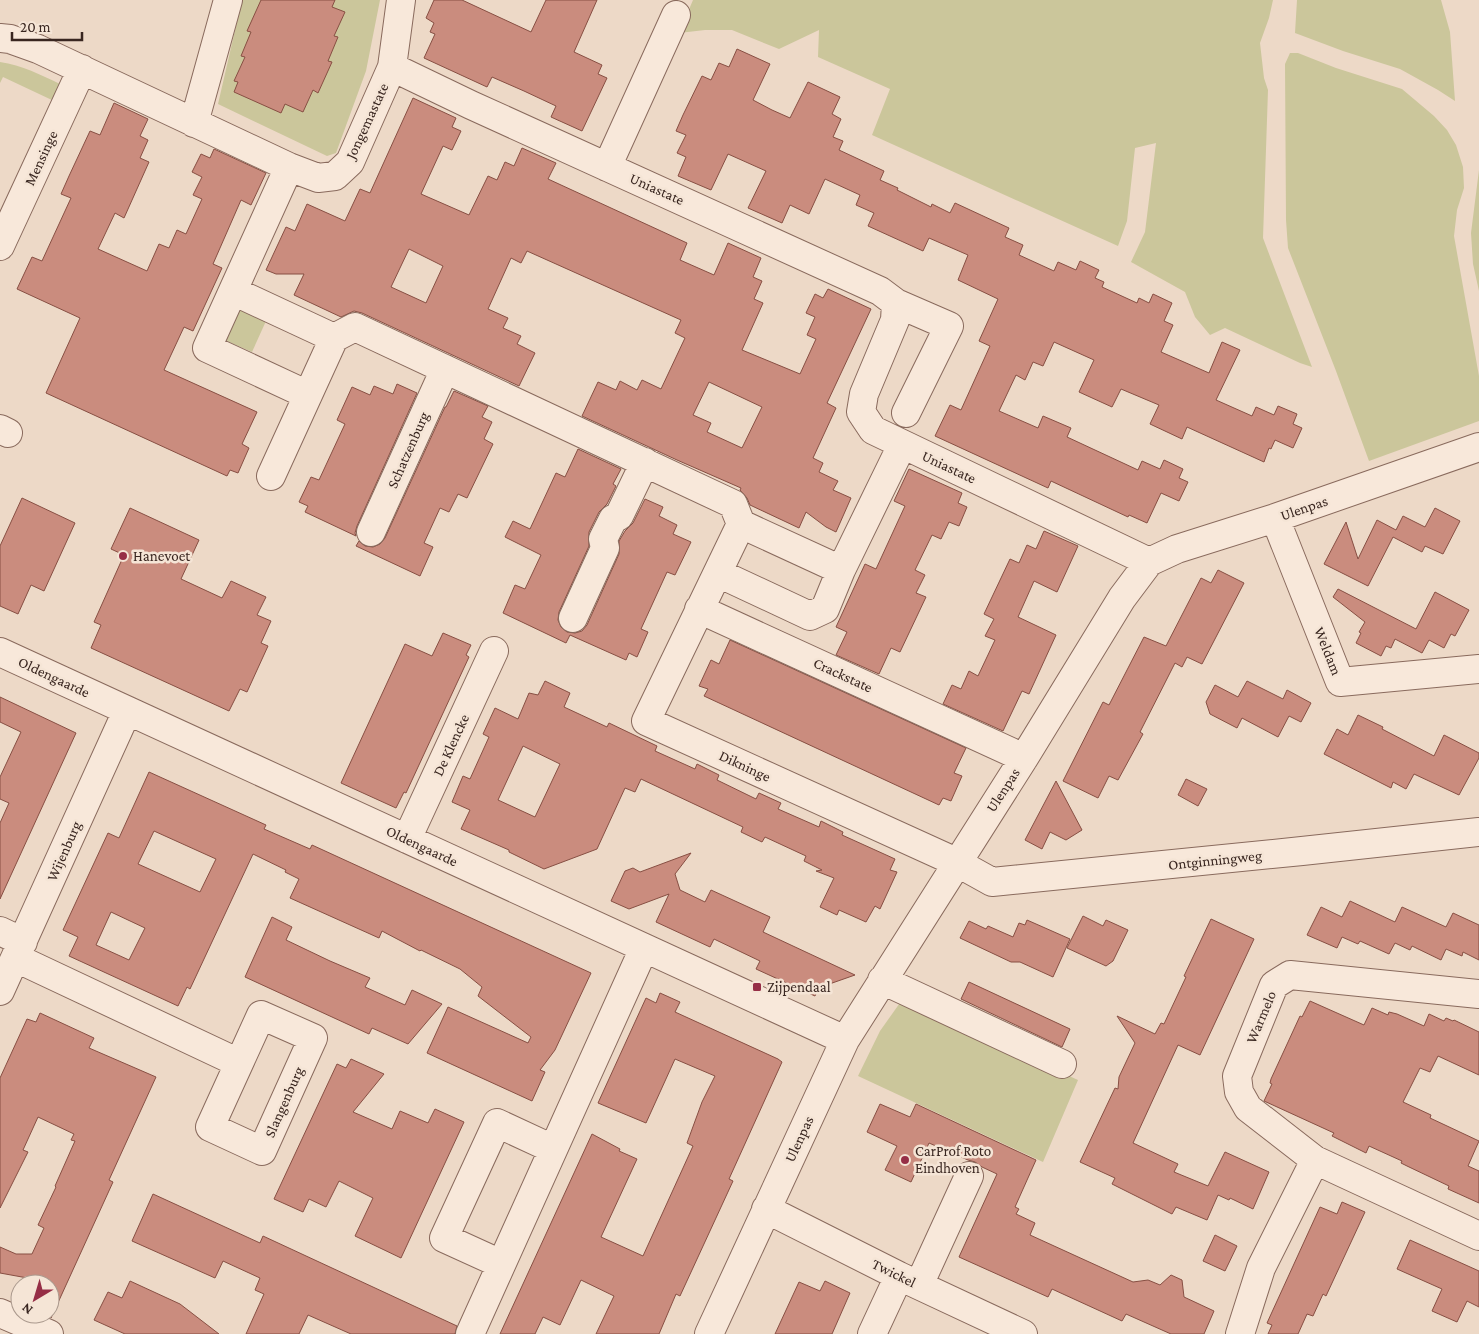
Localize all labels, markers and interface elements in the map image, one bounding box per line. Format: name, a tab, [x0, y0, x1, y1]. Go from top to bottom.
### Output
scale bar	[12, 10, 82, 42]
text: 20 m	[20, 19, 51, 35]
street label: Jongemastate	[342, 80, 393, 164]
street label: Mensinge	[21, 128, 62, 188]
street label: Uniastate	[627, 170, 687, 208]
street label: Schatzenburg	[384, 409, 433, 491]
street label: Uniastate	[919, 448, 979, 487]
street label: Ulenpas	[1278, 492, 1330, 524]
place label: Hanevoet	[133, 548, 191, 564]
marker: Hanevoet	[117, 550, 129, 562]
street label: Weldam	[1311, 625, 1345, 677]
street label: Oldengaarde	[15, 653, 93, 702]
street label: Crackstate	[811, 654, 875, 696]
street label: De Klencke	[430, 711, 472, 778]
street label: Dikninge	[716, 747, 774, 786]
street label: Ulenpas	[983, 765, 1024, 815]
street label: Wijenburg	[44, 819, 85, 884]
street label: Oldengaarde	[383, 822, 461, 871]
street label: Ontginningweg	[1167, 847, 1263, 874]
place label: Zijpendaal	[767, 979, 831, 996]
marker: Zijpendaal	[751, 981, 763, 993]
street label: Warmelo	[1243, 988, 1279, 1046]
street label: Slangenburg	[261, 1064, 308, 1140]
street label: Ulenpas	[781, 1113, 818, 1165]
place label: CarProf Roto Eindhoven	[915, 1143, 991, 1176]
marker: CarProf Roto Eindhoven	[899, 1154, 911, 1166]
street label: Twickel	[869, 1256, 919, 1290]
north arrow	[10, 1274, 60, 1324]
text: N	[18, 1300, 36, 1318]

